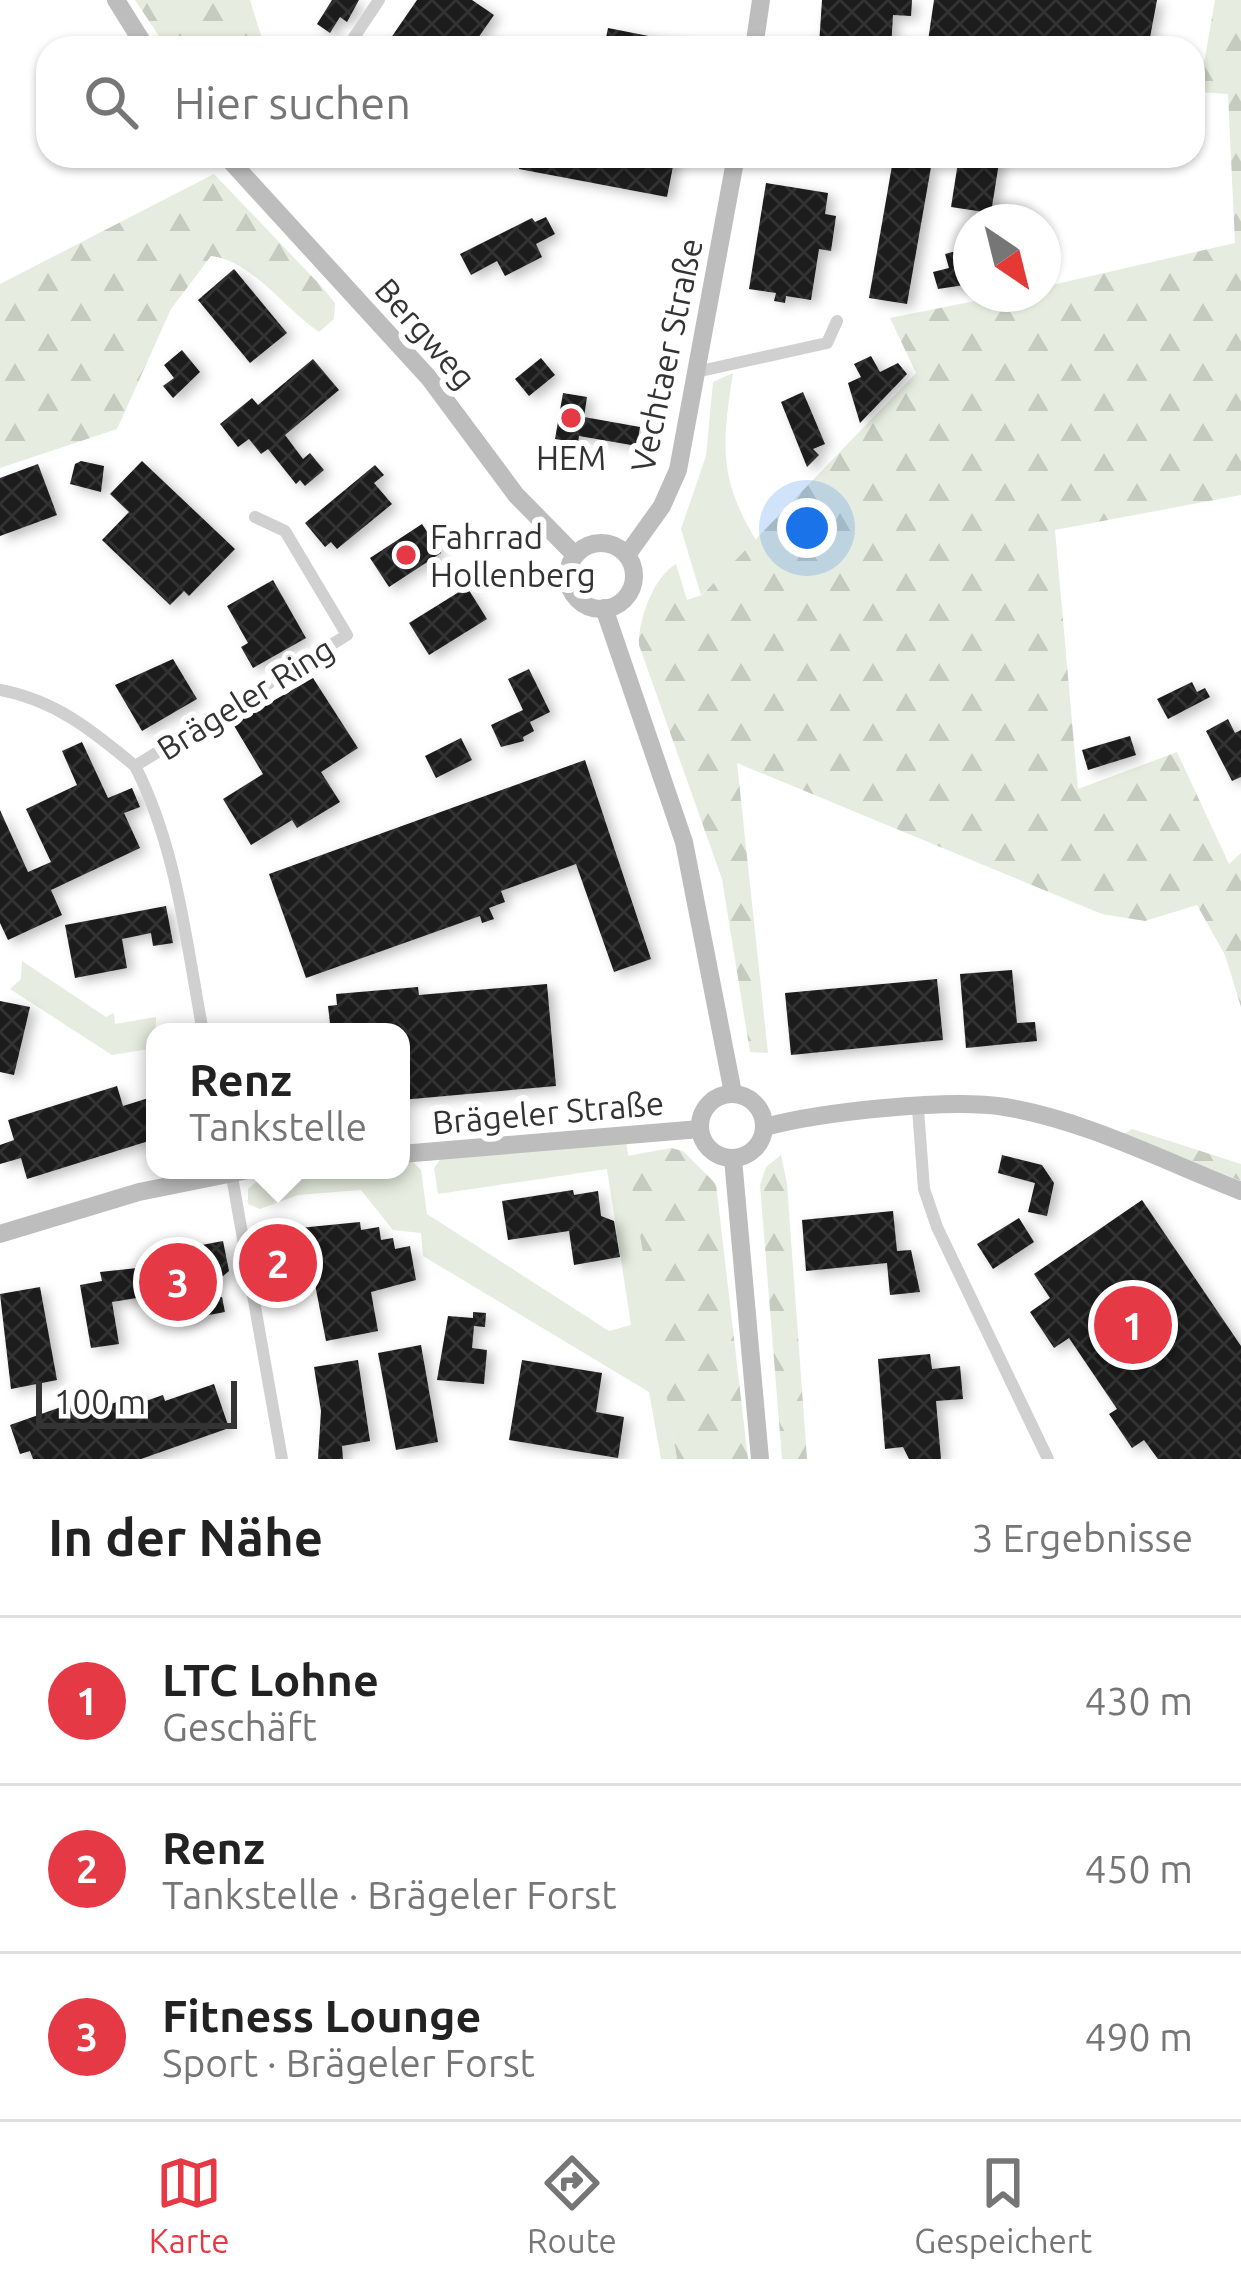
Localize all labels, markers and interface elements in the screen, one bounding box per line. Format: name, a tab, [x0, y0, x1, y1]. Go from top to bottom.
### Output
search box	[36, 36, 1205, 168]
icon: search	[78, 69, 144, 135]
text: Hier suchen	[174, 77, 411, 128]
north arrow	[953, 204, 1061, 312]
street label: Vechtaer Straße	[623, 235, 709, 475]
street label: Bergweg	[368, 271, 484, 395]
marker: HEM	[558, 405, 584, 431]
place label: HEM	[536, 439, 606, 476]
your location	[777, 498, 837, 558]
place label: Fahrrad Hollenberg	[430, 518, 596, 593]
marker: Fahrrad Hollenberg	[393, 542, 419, 568]
street label: Brägeler Ring	[150, 629, 340, 767]
popup	[146, 1023, 410, 1179]
text: Renz	[189, 1054, 292, 1105]
street label: Brägeler Straße	[431, 1083, 665, 1141]
text: Tankstelle	[189, 1105, 367, 1148]
pin: 2	[239, 1218, 317, 1308]
pin: 3	[139, 1237, 217, 1327]
pin: 1	[1094, 1280, 1172, 1370]
scale bar	[36, 1375, 237, 1428]
text: 100 m	[54, 1383, 146, 1420]
text: In der Nähe	[48, 1508, 323, 1566]
text: 3 Ergebnisse	[972, 1516, 1193, 1559]
text: LTC Lohne	[162, 1654, 379, 1705]
text: 1	[76, 1679, 98, 1722]
text: 430 m	[1084, 1679, 1193, 1722]
text: Geschäft	[162, 1705, 317, 1748]
text: Renz	[162, 1822, 265, 1873]
text: 2	[76, 1847, 98, 1890]
text: 450 m	[1084, 1847, 1193, 1890]
text: Tankstelle · Brägeler Forst	[162, 1873, 617, 1916]
text: Fitness Lounge	[162, 1990, 482, 2041]
text: 3	[76, 2015, 98, 2058]
text: 490 m	[1084, 2015, 1193, 2058]
text: Sport · Brägeler Forst	[162, 2041, 535, 2084]
tab: Karte	[149, 2150, 229, 2259]
tab: Route	[527, 2150, 617, 2259]
tab: Gespeichert	[914, 2150, 1092, 2259]

